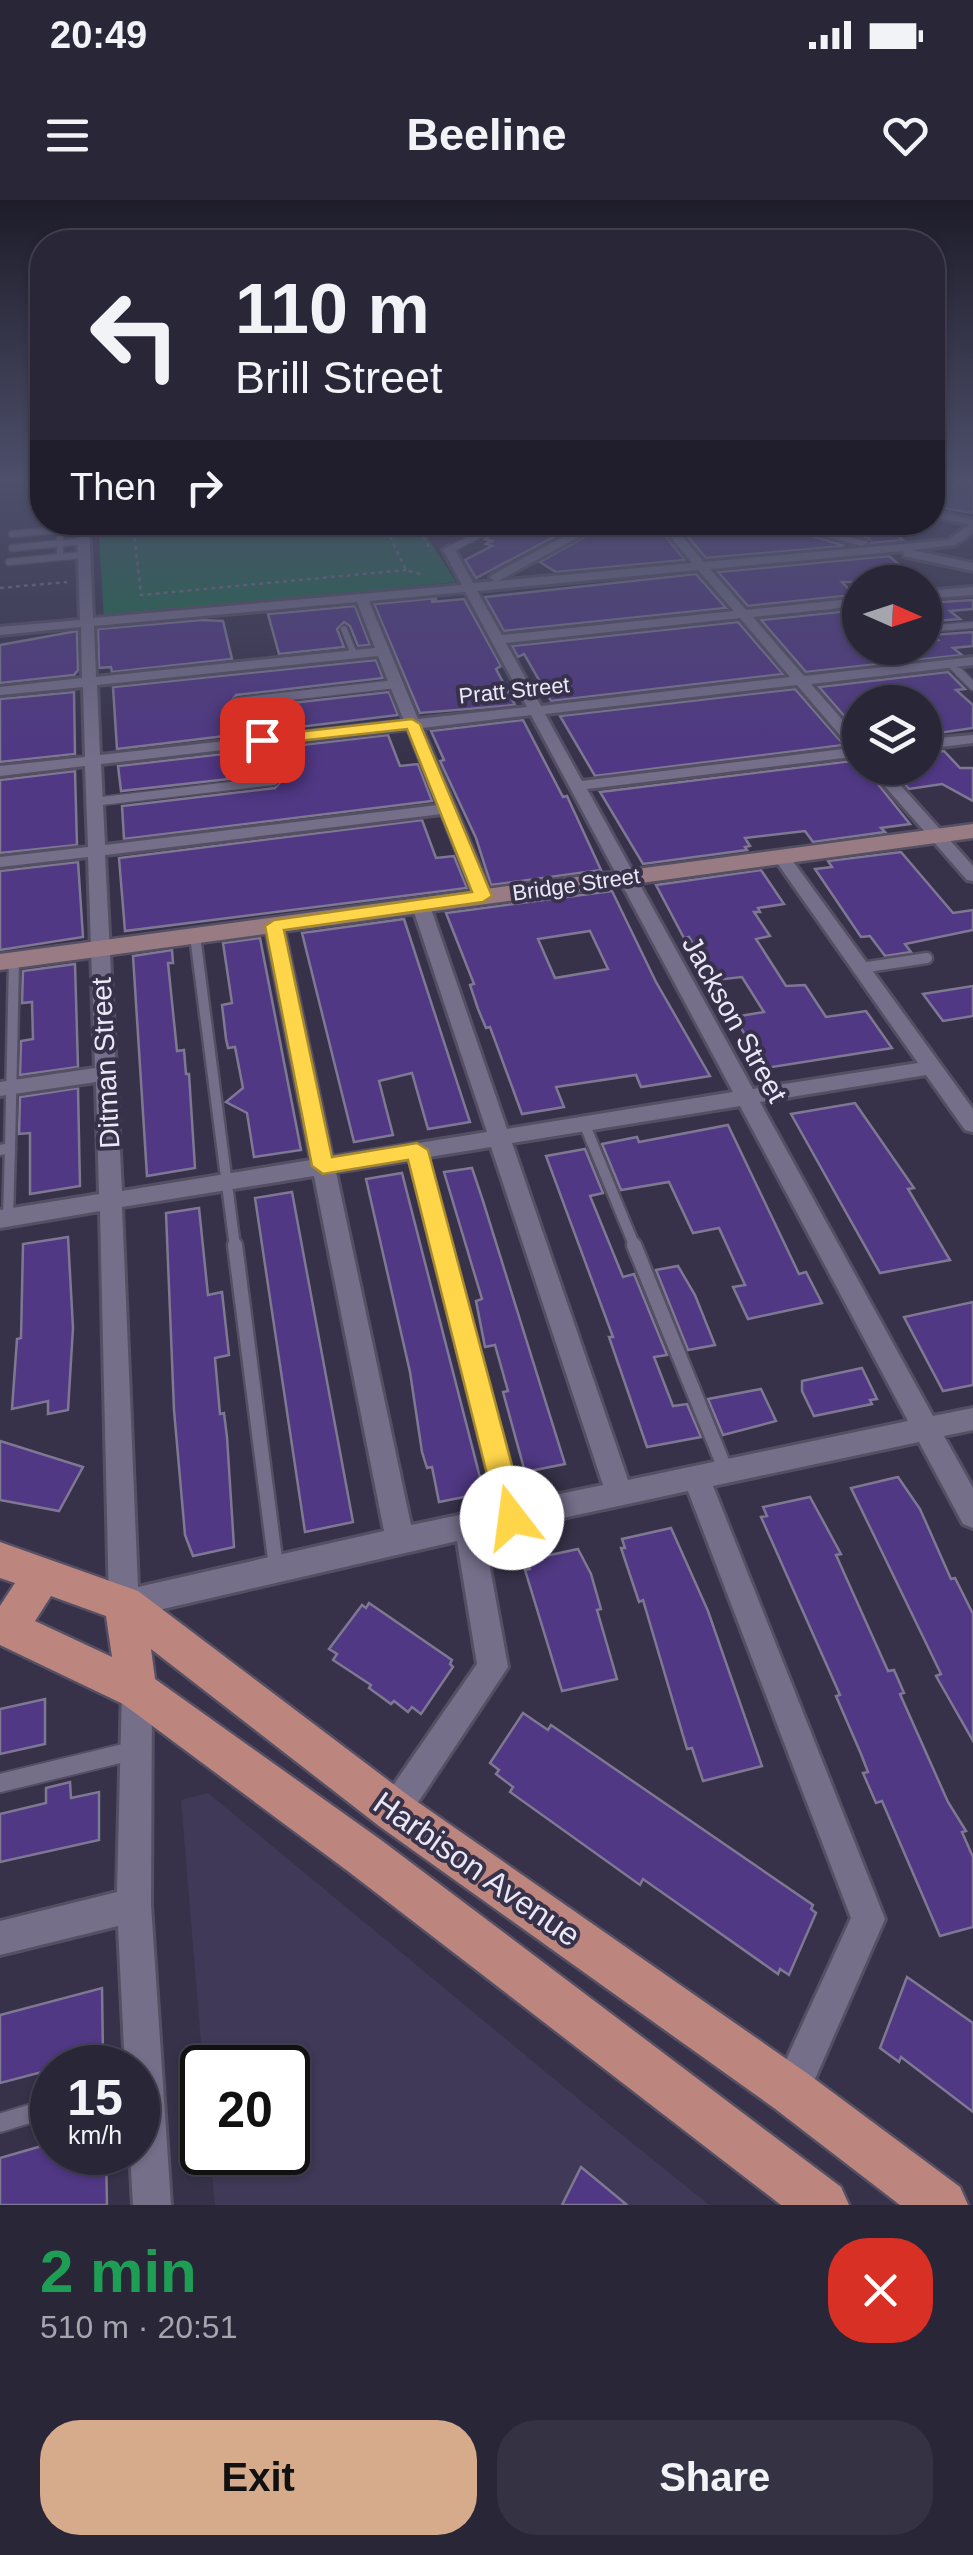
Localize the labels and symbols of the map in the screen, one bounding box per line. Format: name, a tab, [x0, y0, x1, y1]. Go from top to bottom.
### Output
north arrow	[842, 565, 942, 665]
street label: Pratt Street	[457, 672, 571, 709]
pin	[220, 698, 305, 783]
street label: Bridge Street	[511, 863, 641, 906]
street label: Jackson Street	[676, 931, 793, 1108]
street label: Ditman Street	[86, 976, 125, 1149]
position arrow	[460, 1466, 564, 1570]
street label: Harbison Avenue	[367, 1785, 587, 1953]
speed limit sign: 20	[180, 2045, 310, 2175]

